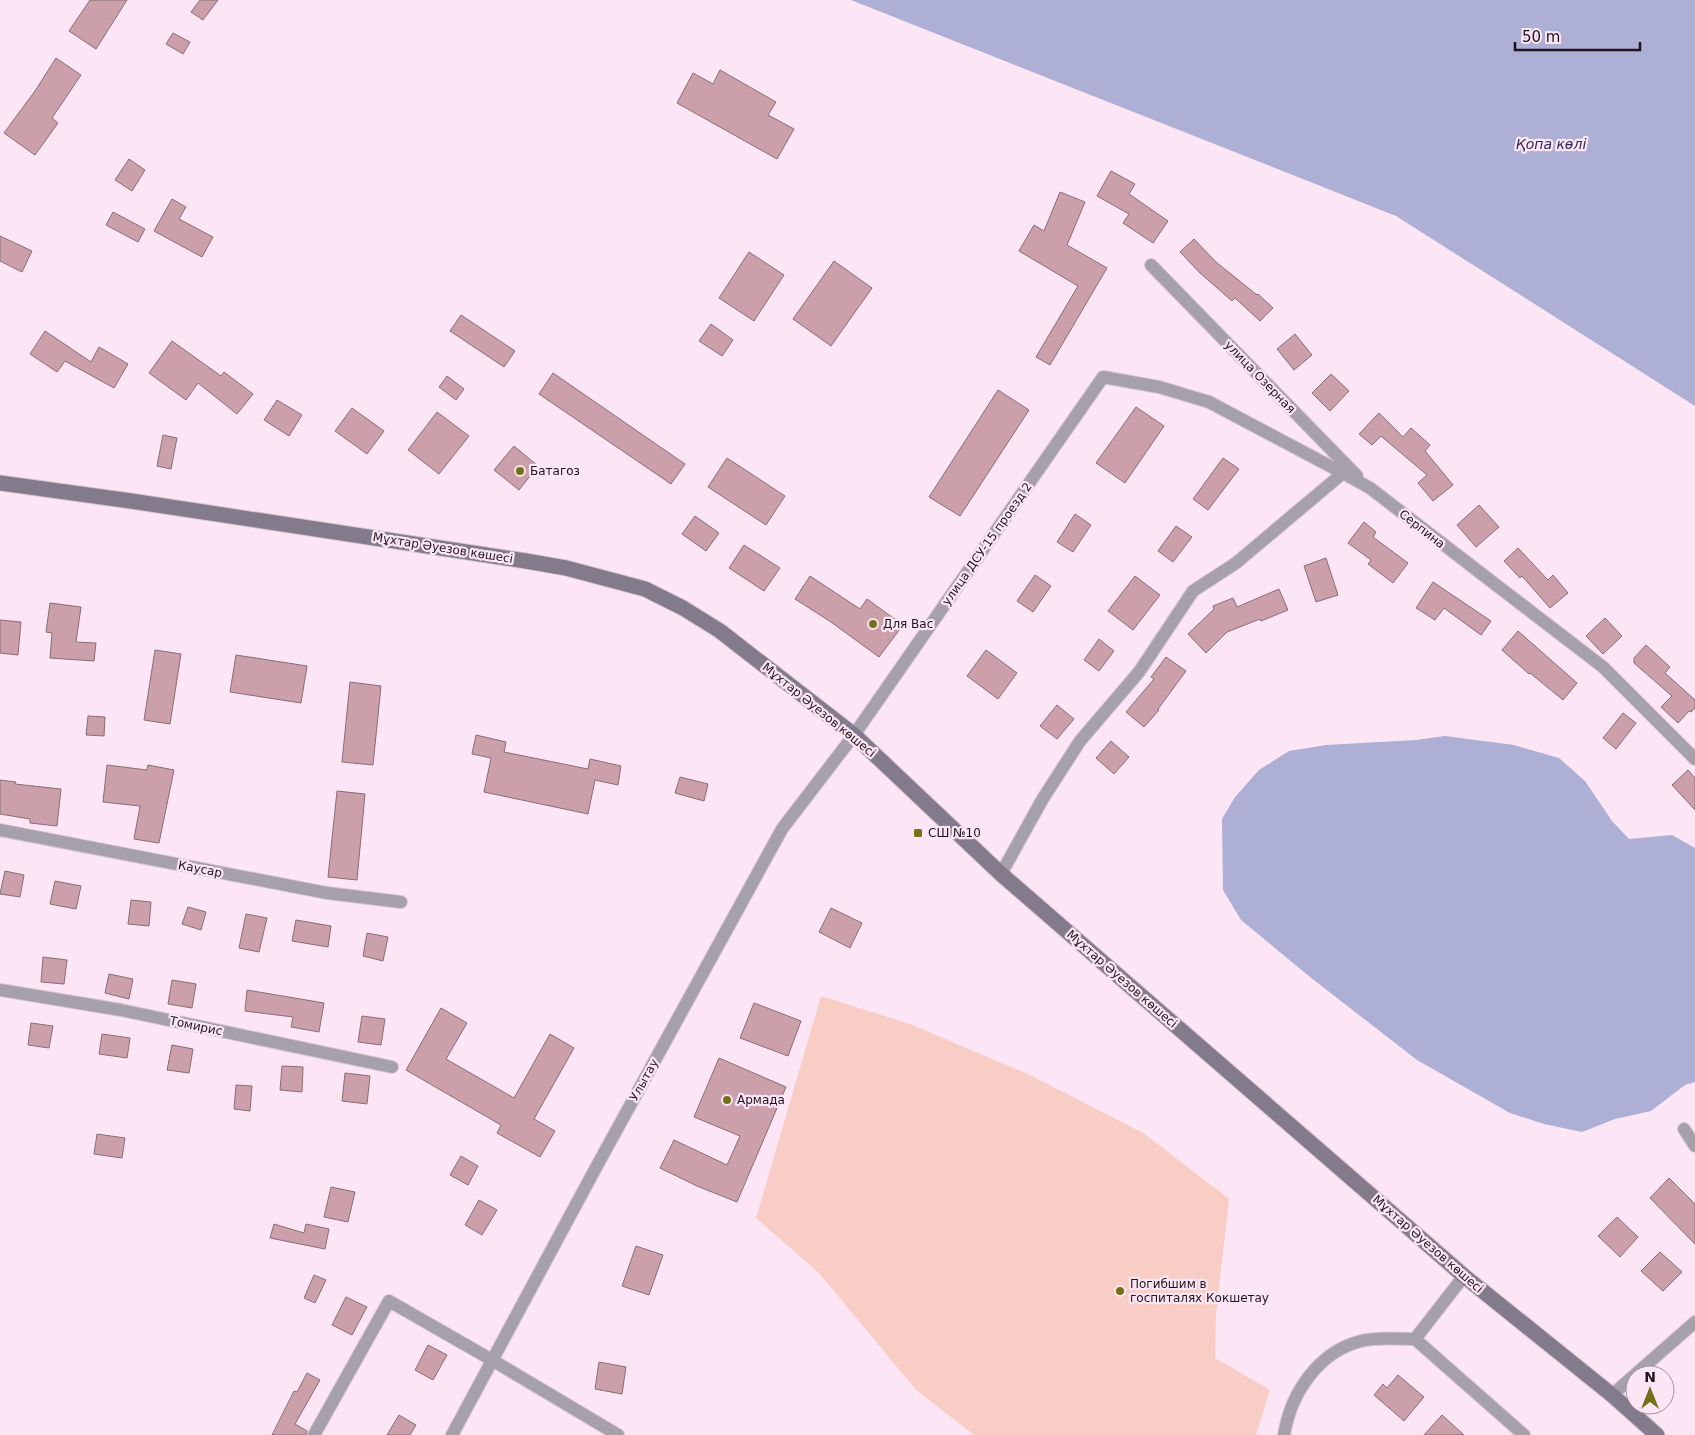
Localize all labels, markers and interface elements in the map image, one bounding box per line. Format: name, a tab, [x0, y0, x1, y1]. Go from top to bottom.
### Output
scale bar	[1515, 20, 1640, 52]
text: 50 m	[1522, 28, 1560, 46]
water label: Қопа көлі	[1516, 136, 1586, 152]
street label: улица Озерная	[1222, 338, 1298, 416]
place label: Батагоз	[530, 464, 580, 478]
marker: Батагоз	[514, 465, 526, 477]
street label: улица ДСУ-15 проезд 2	[939, 480, 1035, 608]
street label: Серпина	[1396, 507, 1448, 551]
street label: Мұхтар Әуезов көшесі	[372, 530, 514, 566]
place label: Для Вас	[883, 617, 933, 631]
marker: Для Вас	[867, 618, 879, 630]
street label: Мұхтар Әуезов көшесі	[760, 660, 878, 760]
place label: СШ №10	[928, 826, 981, 840]
marker: СШ №10	[912, 827, 924, 839]
street label: Каусар	[177, 858, 223, 880]
street label: Мұхтар Әуезов көшесі	[1064, 927, 1180, 1031]
street label: Томирис	[167, 1013, 224, 1038]
street label: Улытау	[627, 1057, 661, 1103]
place label: Армада	[737, 1093, 785, 1107]
marker: Армада	[721, 1094, 733, 1106]
street label: Мұхтар Әуезов көшесі	[1370, 1192, 1486, 1296]
place label: Погибшим в госпиталях Кокшетау	[1130, 1277, 1269, 1305]
marker: Погибшим в госпиталях Кокшетау	[1114, 1285, 1126, 1297]
north arrow	[1625, 1365, 1675, 1415]
text: N	[1644, 1369, 1656, 1385]

